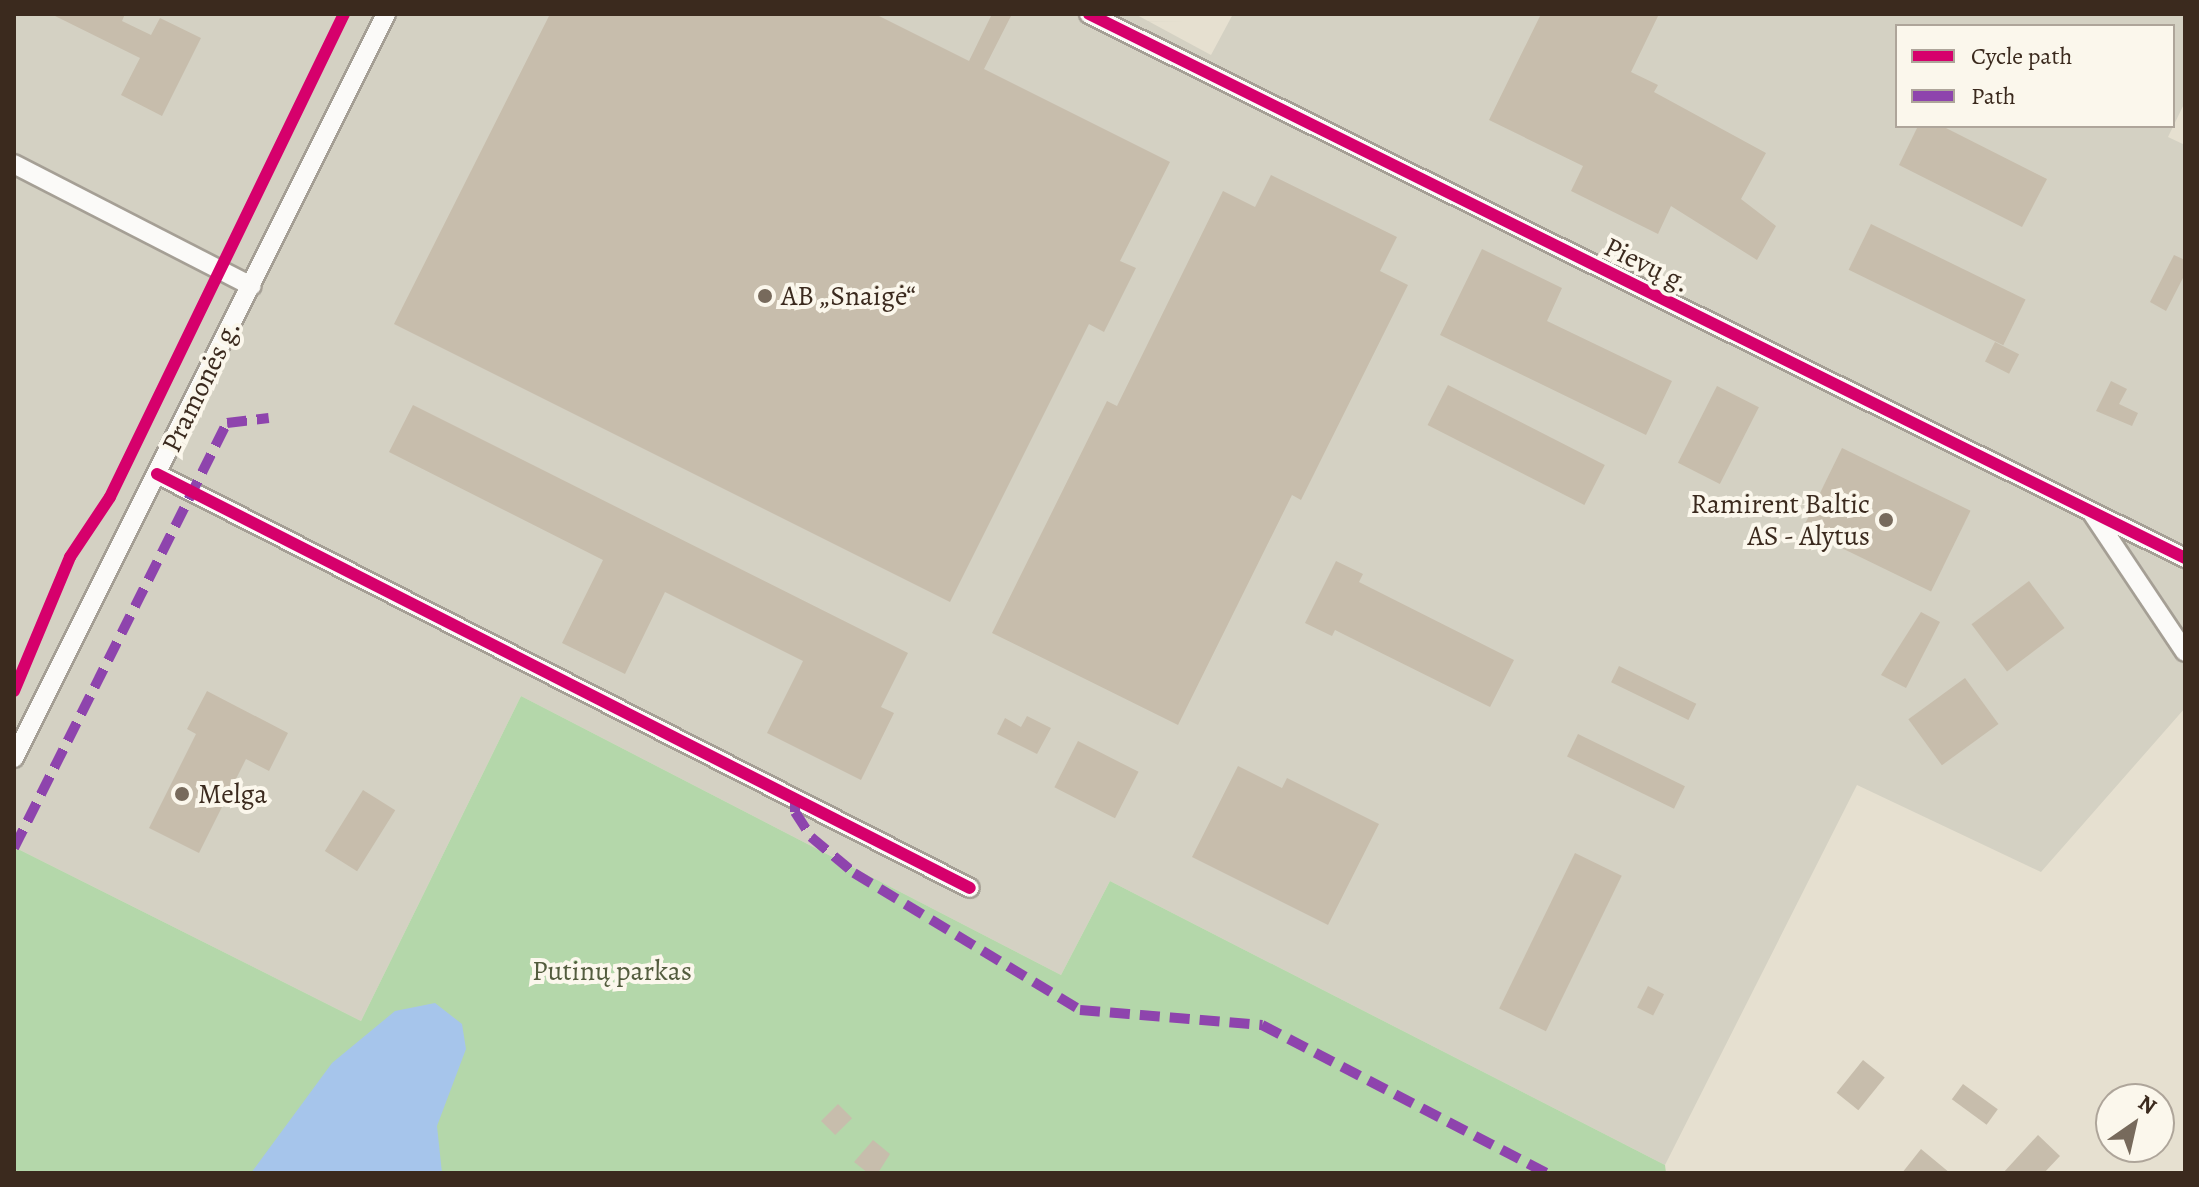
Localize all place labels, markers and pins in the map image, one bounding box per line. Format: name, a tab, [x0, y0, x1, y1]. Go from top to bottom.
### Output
place label: AB „Snaigė“	[781, 279, 916, 313]
marker: AB „Snaigė“	[756, 287, 774, 305]
place label: Ramirent Baltic AS - Alytus	[1690, 487, 1870, 553]
marker: Ramirent Baltic AS - Alytus	[1877, 511, 1895, 529]
place label: Melga	[198, 777, 267, 811]
marker: Melga	[173, 785, 191, 803]

